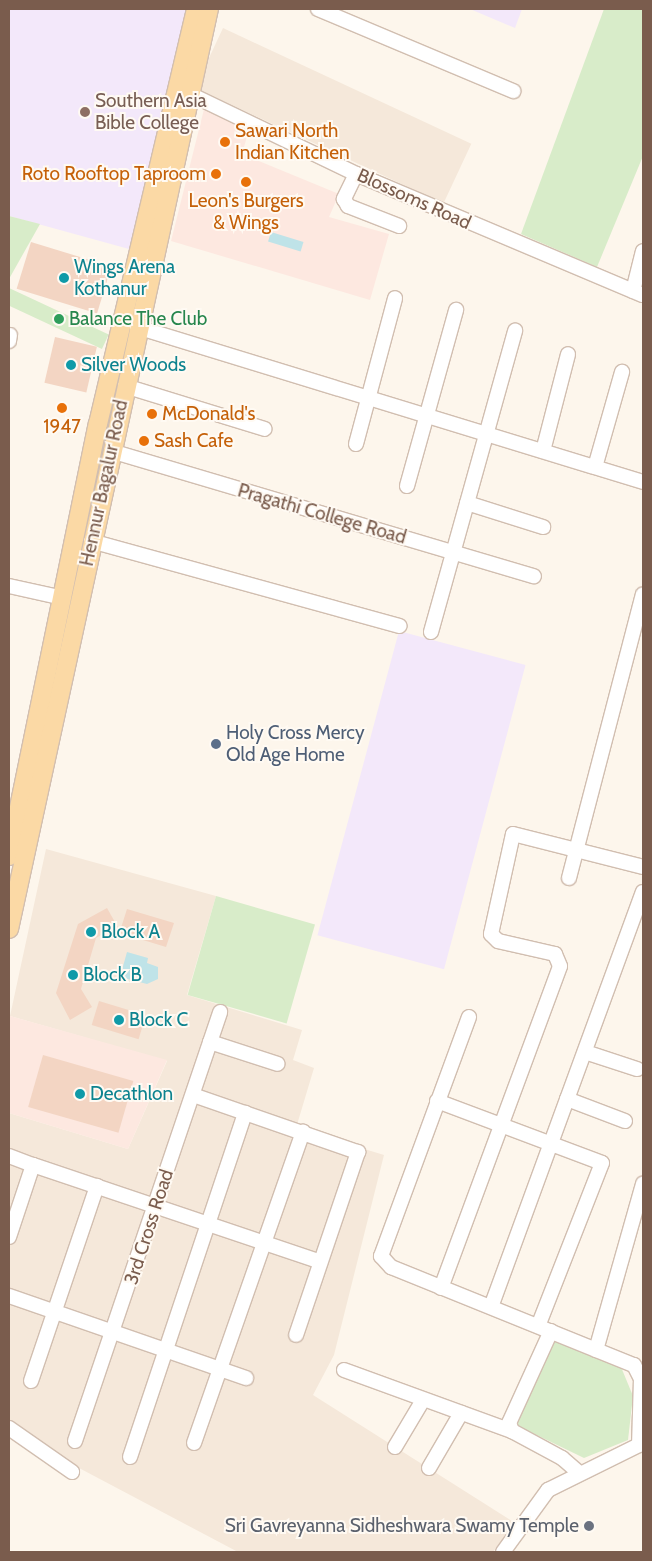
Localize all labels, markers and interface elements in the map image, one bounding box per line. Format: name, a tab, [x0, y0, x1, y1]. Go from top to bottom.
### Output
place label: Southern Asia Bible College	[95, 90, 207, 134]
marker: Southern Asia Bible College	[79, 106, 91, 118]
place label: Sawari North Indian Kitchen	[235, 120, 350, 164]
marker: Sawari North Indian Kitchen	[219, 136, 231, 148]
place label: Roto Rooftop Taproom	[22, 163, 206, 185]
street label: Blossoms Road	[354, 164, 474, 234]
marker: Roto Rooftop Taproom	[210, 168, 222, 180]
marker: Leon's Burgers & Wings	[240, 176, 252, 188]
place label: Leon's Burgers & Wings	[188, 190, 304, 234]
place label: Wings Arena Kothanur	[74, 256, 175, 300]
marker: Wings Arena Kothanur	[58, 272, 70, 284]
place label: Balance The Club	[69, 308, 207, 330]
marker: Balance The Club	[53, 313, 65, 325]
place label: Silver Woods	[81, 354, 186, 376]
marker: Silver Woods	[65, 359, 77, 371]
street label: Hennur Bagalur Road	[75, 398, 133, 568]
marker: 1947	[56, 402, 68, 414]
place label: McDonald's	[162, 403, 255, 425]
marker: McDonald's	[146, 408, 158, 420]
place label: 1947	[43, 416, 81, 438]
place label: Sash Cafe	[154, 430, 233, 452]
marker: Sash Cafe	[138, 435, 150, 447]
street label: Pragathi College Road	[235, 479, 409, 549]
place label: Holy Cross Mercy Old Age Home	[226, 722, 365, 766]
marker: Holy Cross Mercy Old Age Home	[210, 738, 222, 750]
place label: Block A	[101, 921, 160, 943]
marker: Block A	[85, 926, 97, 938]
place label: Block B	[83, 964, 142, 986]
marker: Block B	[67, 969, 79, 981]
place label: Block C	[129, 1009, 188, 1031]
marker: Block C	[113, 1014, 125, 1026]
place label: Decathlon	[90, 1083, 173, 1105]
marker: Decathlon	[74, 1088, 86, 1100]
street label: 3rd Cross Road	[120, 1166, 178, 1288]
place label: Sri Gavreyanna Sidheshwara Swamy Temple	[225, 1515, 579, 1537]
marker: Sri Gavreyanna Sidheshwara Swamy Temple	[583, 1520, 595, 1532]

